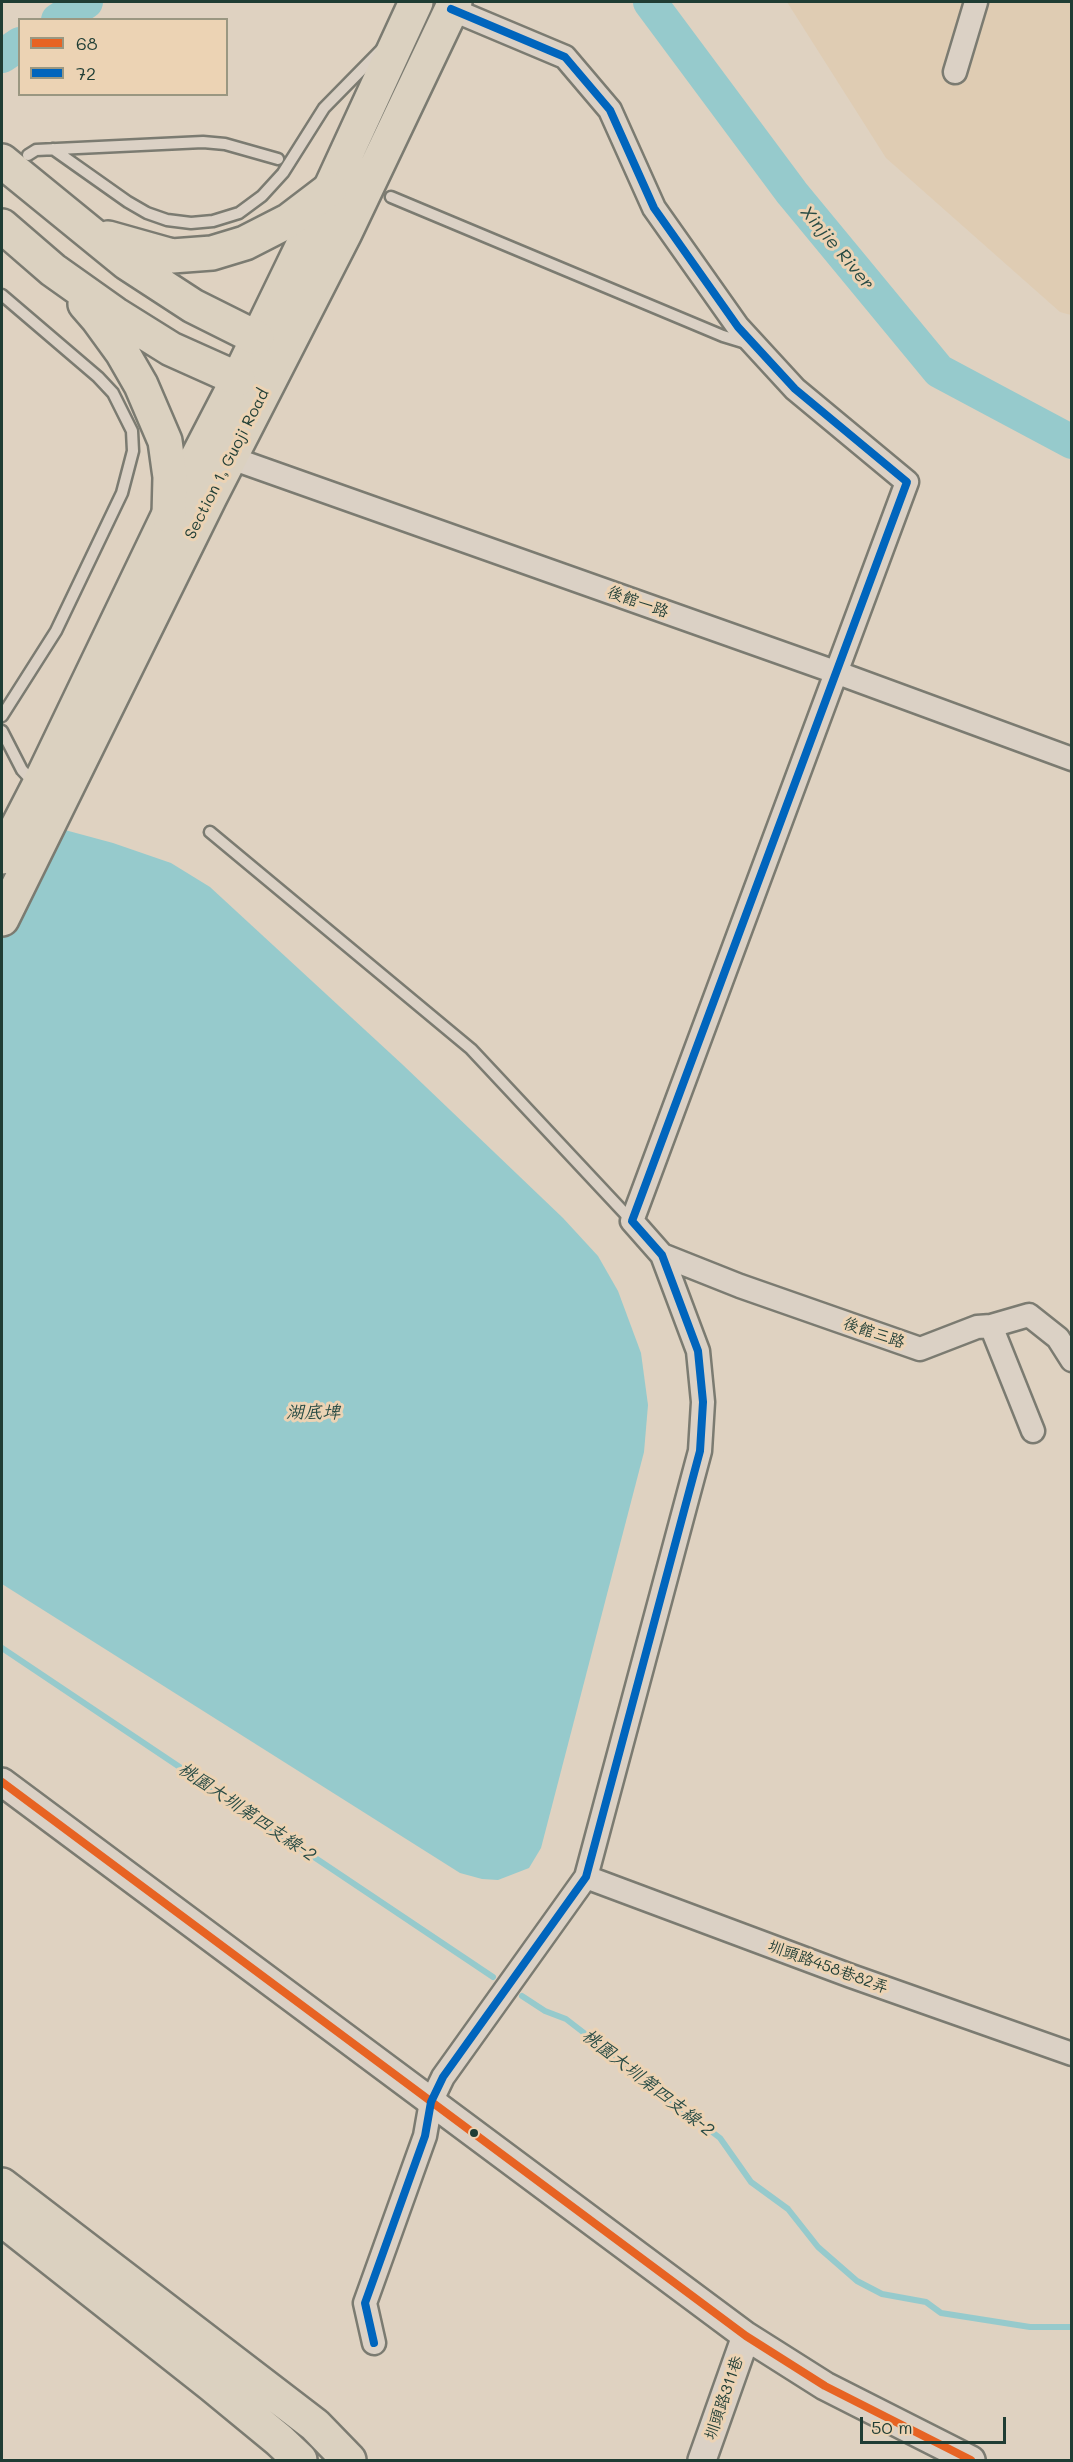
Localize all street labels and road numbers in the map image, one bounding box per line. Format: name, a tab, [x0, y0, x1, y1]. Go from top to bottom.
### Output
street label: Section 1, Guoji Road	[181, 386, 273, 542]
street label: 後館一路	[605, 582, 671, 622]
street label: 後館三路	[841, 1314, 907, 1352]
street label: 圳頭路458巷82弄	[765, 1936, 891, 1998]
street label: 圳頭路311巷	[701, 2353, 747, 2443]

